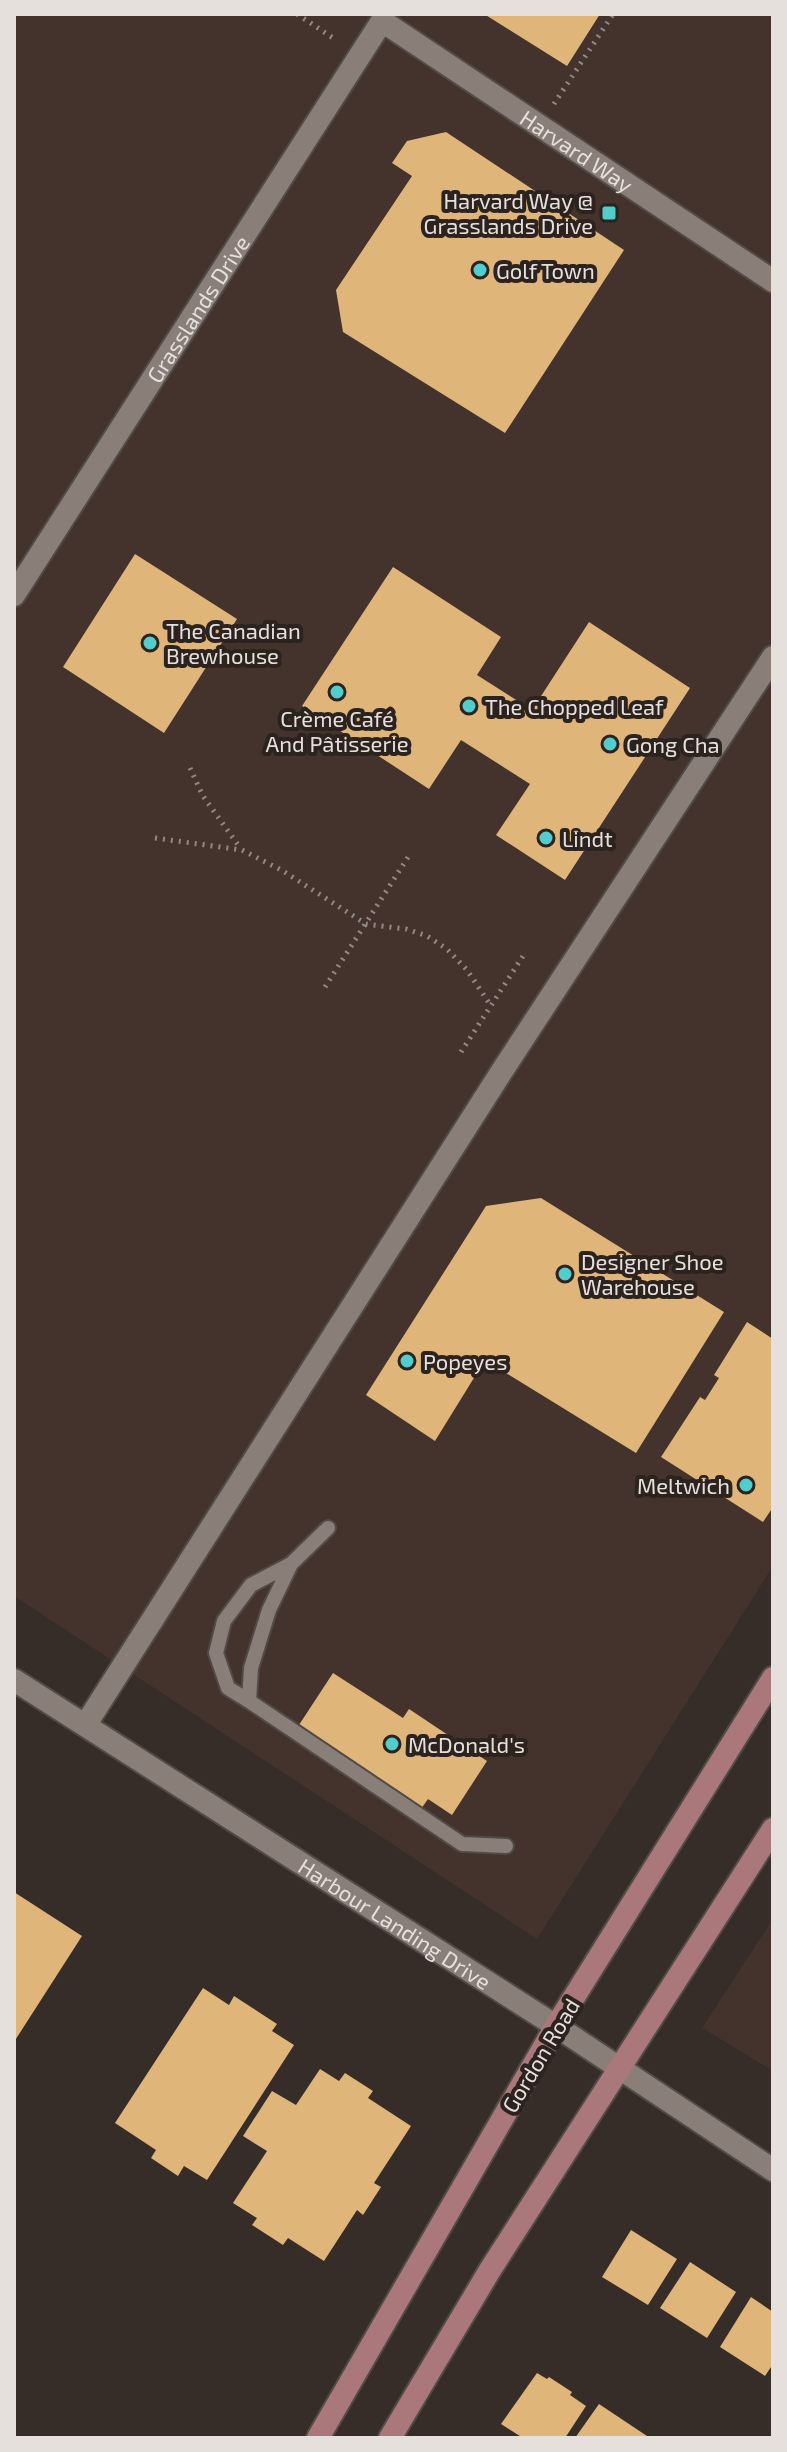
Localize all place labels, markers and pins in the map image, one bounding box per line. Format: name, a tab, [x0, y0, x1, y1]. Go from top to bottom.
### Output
place label: Harvard Way @ Grasslands Drive	[424, 187, 593, 238]
marker: Harvard Way @ Grasslands Drive	[600, 204, 618, 222]
place label: Golf Town	[496, 257, 595, 283]
marker: Golf Town	[471, 261, 489, 279]
place label: The Canadian Brewhouse	[166, 617, 301, 668]
marker: The Canadian Brewhouse	[141, 634, 159, 652]
marker: Crème Café And Pâtisserie	[328, 683, 346, 701]
place label: The Chopped Leaf	[485, 693, 664, 719]
marker: The Chopped Leaf	[460, 697, 478, 715]
place label: Crème Café And Pâtisserie	[265, 705, 409, 756]
place label: Gong Cha	[626, 731, 720, 757]
marker: Gong Cha	[601, 735, 619, 753]
place label: Lindt	[562, 825, 613, 851]
marker: Lindt	[537, 829, 555, 847]
place label: Designer Shoe Warehouse	[581, 1248, 724, 1299]
marker: Designer Shoe Warehouse	[556, 1265, 574, 1283]
place label: Popeyes	[423, 1348, 507, 1374]
marker: Popeyes	[398, 1352, 416, 1370]
place label: Meltwich	[637, 1472, 730, 1498]
marker: Meltwich	[737, 1476, 755, 1494]
place label: McDonald's	[408, 1731, 525, 1757]
marker: McDonald's	[383, 1735, 401, 1753]

